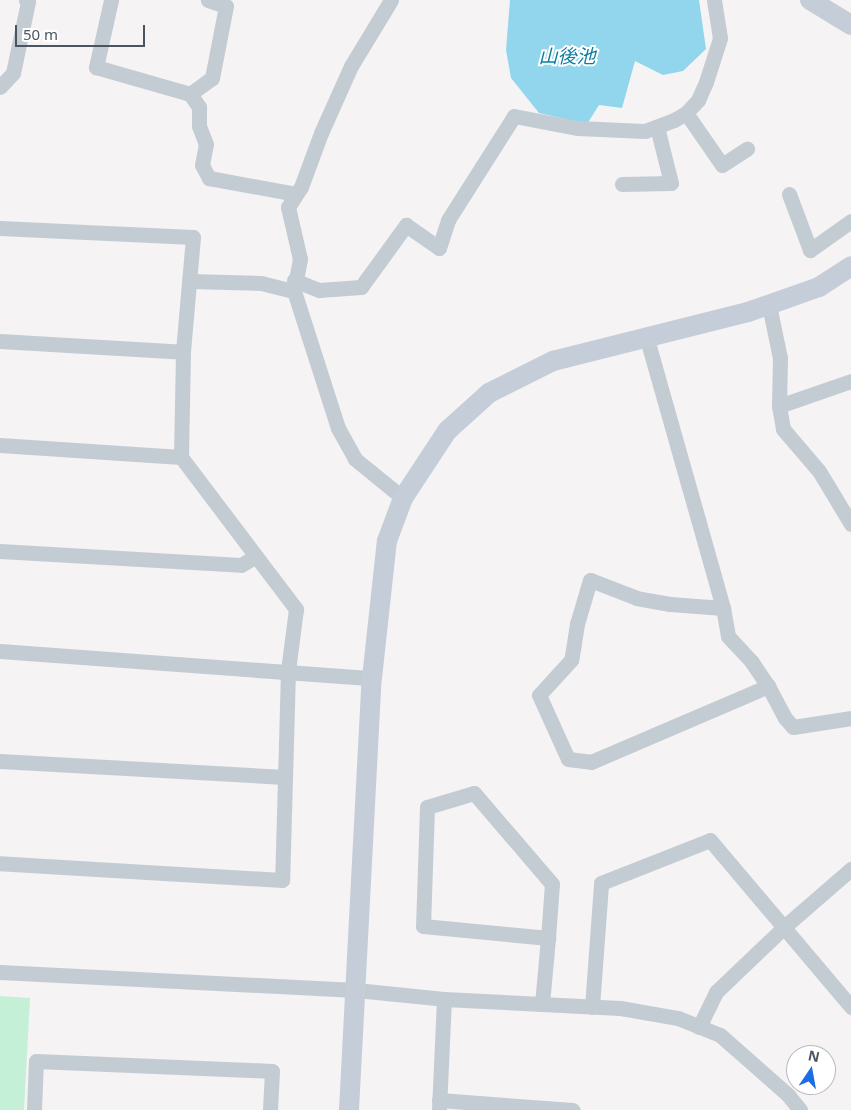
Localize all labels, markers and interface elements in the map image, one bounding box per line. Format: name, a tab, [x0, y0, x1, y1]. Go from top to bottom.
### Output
scale bar	[18, 15, 148, 47]
text: 50 m	[23, 24, 58, 44]
water label: 山後池	[539, 46, 595, 68]
north arrow	[786, 1045, 836, 1095]
text: N	[806, 1045, 822, 1066]

